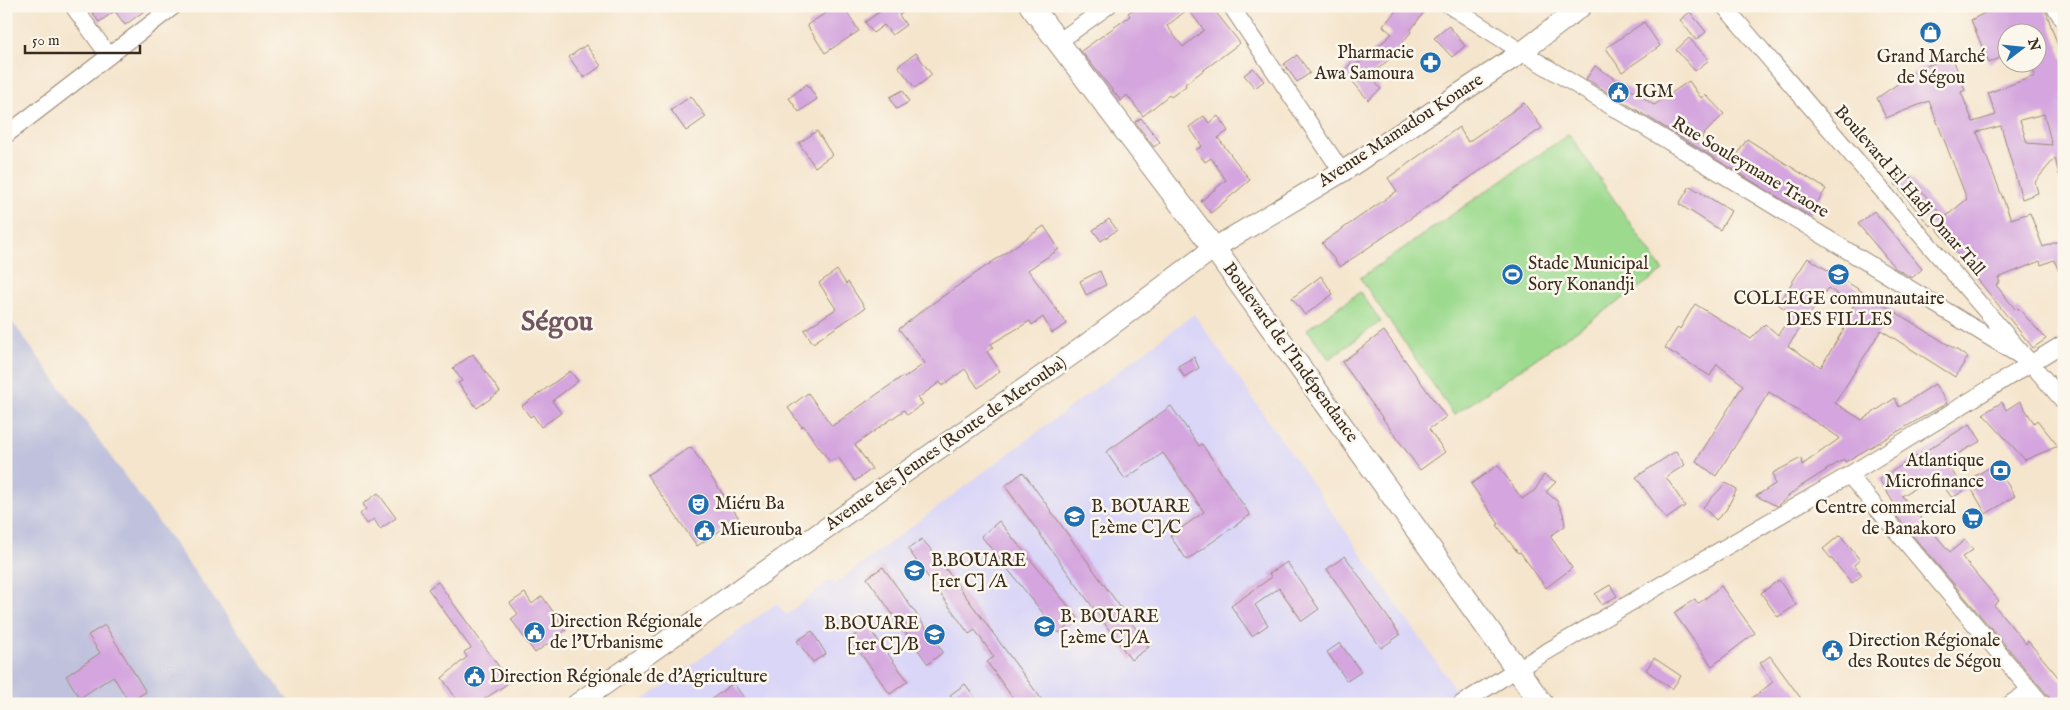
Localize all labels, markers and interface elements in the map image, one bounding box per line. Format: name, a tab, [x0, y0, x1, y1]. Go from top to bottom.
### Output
shop icon: Grand Marché de Ségou	[1919, 20, 1943, 44]
scale bar	[25, 22, 140, 54]
north arrow	[1998, 22, 2048, 72]
text: 50 m	[32, 31, 60, 50]
text: N	[2023, 35, 2044, 53]
place label: Pharmacie Awa Samoura	[1314, 42, 1414, 86]
place label: Grand Marché de Ségou	[1877, 46, 1985, 90]
pharmacy icon: Pharmacie Awa Samoura	[1418, 51, 1442, 75]
street label: Avenue Mamadou Konare	[1313, 69, 1488, 194]
public building icon: IGM	[1607, 80, 1631, 104]
place label: IGM	[1635, 81, 1674, 104]
street label: Boulevard El Hadj Omar Tall	[1829, 101, 1989, 281]
street label: Rue Souleymane Traore	[1667, 112, 1833, 224]
place label: Stade Municipal Sory Konandji	[1528, 253, 1648, 297]
street label: Boulevard de l'Indépendance	[1217, 258, 1363, 448]
sports icon: Stade Municipal Sory Konandji	[1500, 262, 1524, 286]
school or university icon: COLLEGE communautaire DES FILLES	[1827, 262, 1851, 286]
place label: COLLEGE communautaire DES FILLES	[1733, 288, 1945, 332]
district label: Ségou	[521, 305, 593, 340]
street label: Avenue des Jeunes (Route de Merouba)	[820, 352, 1071, 537]
place label: Atlantique Microfinance	[1885, 450, 1984, 494]
bank icon: Atlantique Microfinance	[1988, 459, 2012, 483]
theatre icon: Miéru Ba	[687, 492, 711, 516]
place label: Miéru Ba	[715, 493, 785, 516]
place label: B. BOUARE [2ème C]/C	[1091, 496, 1190, 540]
place label: Centre commercial de Banakoro	[1815, 497, 1956, 541]
school or university icon: B. BOUARE [2ème C]/C	[1063, 505, 1087, 529]
supermarket icon: Centre commercial de Banakoro	[1960, 506, 1984, 530]
public building icon: Mieurouba	[692, 518, 716, 542]
place label: Mieurouba	[720, 519, 802, 542]
place label: B.BOUARE [1er C] /A	[931, 550, 1026, 594]
school or university icon: B.BOUARE [1er C] /A	[903, 559, 927, 583]
place label: B. BOUARE [2ème C]/A	[1060, 606, 1159, 650]
place label: Direction Régionale de l'Urbanisme	[550, 611, 702, 655]
place label: B.BOUARE [1er C]/B	[824, 613, 919, 657]
school or university icon: B. BOUARE [2ème C]/A	[1032, 615, 1056, 639]
public building icon: Direction Régionale de l'Urbanisme	[522, 620, 546, 644]
school or university icon: B.BOUARE [1er C]/B	[923, 622, 947, 646]
place label: Direction Régionale des Routes de Ségou	[1848, 630, 2001, 674]
public building icon: Direction Régionale des Routes de Ségou	[1820, 639, 1844, 663]
public building icon: Direction Régionale de d'Agriculture	[462, 665, 486, 689]
place label: Direction Régionale de d'Agriculture	[490, 666, 768, 689]

